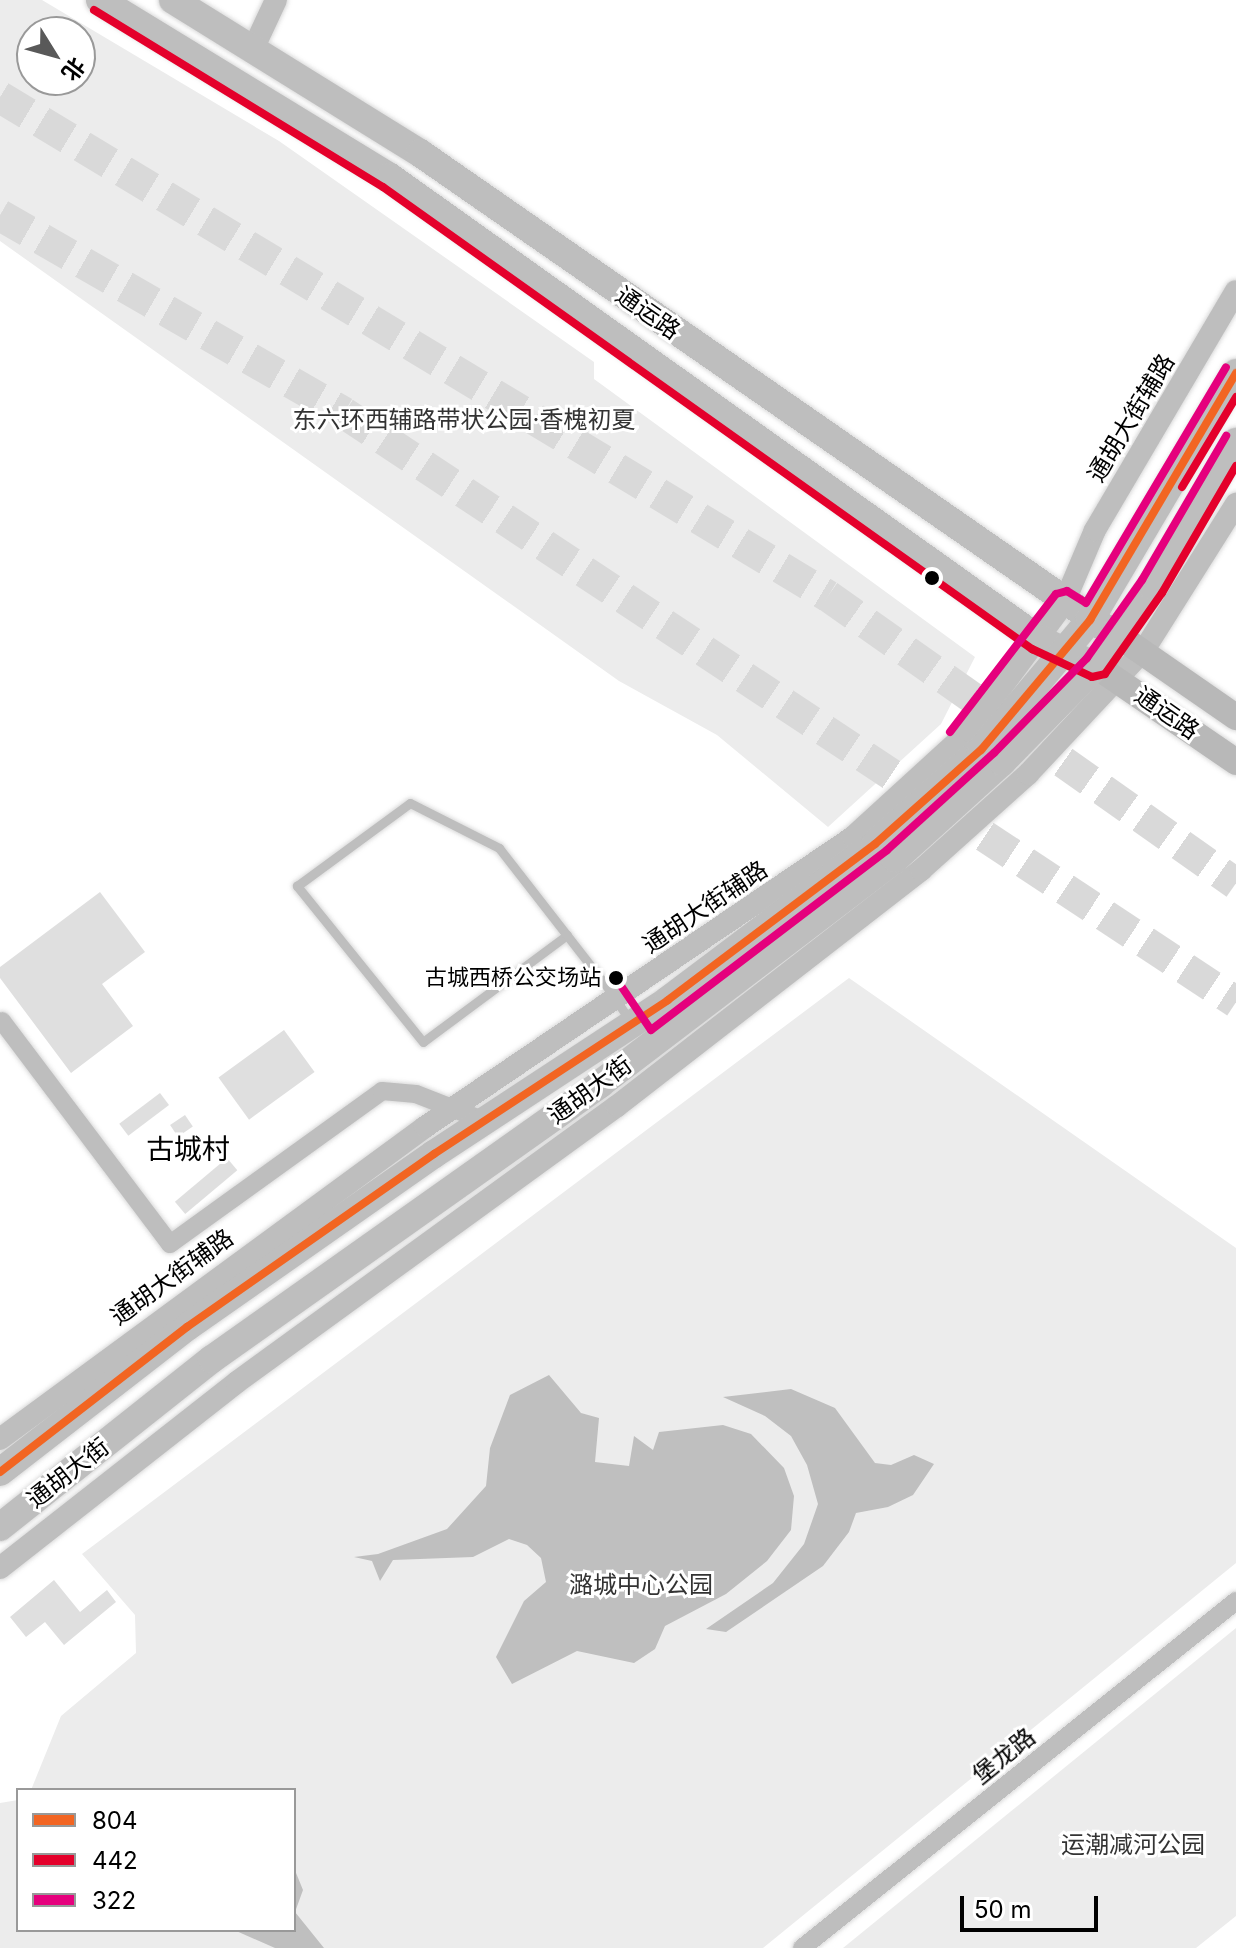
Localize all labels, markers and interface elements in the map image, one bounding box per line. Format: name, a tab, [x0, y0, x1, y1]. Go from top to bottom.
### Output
north arrow	[16, 16, 96, 96]
text: 北	[57, 53, 91, 86]
street label: 通运路	[610, 281, 686, 345]
street label: 通胡大街辅路	[1082, 349, 1180, 487]
park label: 东六环西辅路带状公园·香槐初夏	[293, 406, 635, 434]
unlabelled marker	[924, 570, 940, 586]
street label: 通运路	[1129, 681, 1205, 745]
street label: 通胡大街辅路	[637, 855, 773, 959]
place label: 古城西桥公交场站	[425, 965, 601, 991]
marker: 古城西桥公交场站	[608, 970, 624, 986]
street label: 通胡大街	[543, 1050, 637, 1130]
district label: 古城村	[146, 1132, 230, 1166]
street label: 通胡大街辅路	[105, 1223, 239, 1331]
street label: 通胡大街	[21, 1432, 115, 1514]
park label: 潞城中心公园	[569, 1571, 713, 1599]
street label: 堡龙路	[967, 1722, 1041, 1790]
legend	[16, 1788, 296, 1932]
text: 804	[92, 1806, 138, 1835]
park label: 运潮减河公园	[1061, 1831, 1205, 1859]
text: 442	[92, 1846, 138, 1875]
scale bar	[964, 1880, 1102, 1930]
text: 322	[92, 1886, 136, 1915]
text: 50 m	[974, 1895, 1032, 1924]

